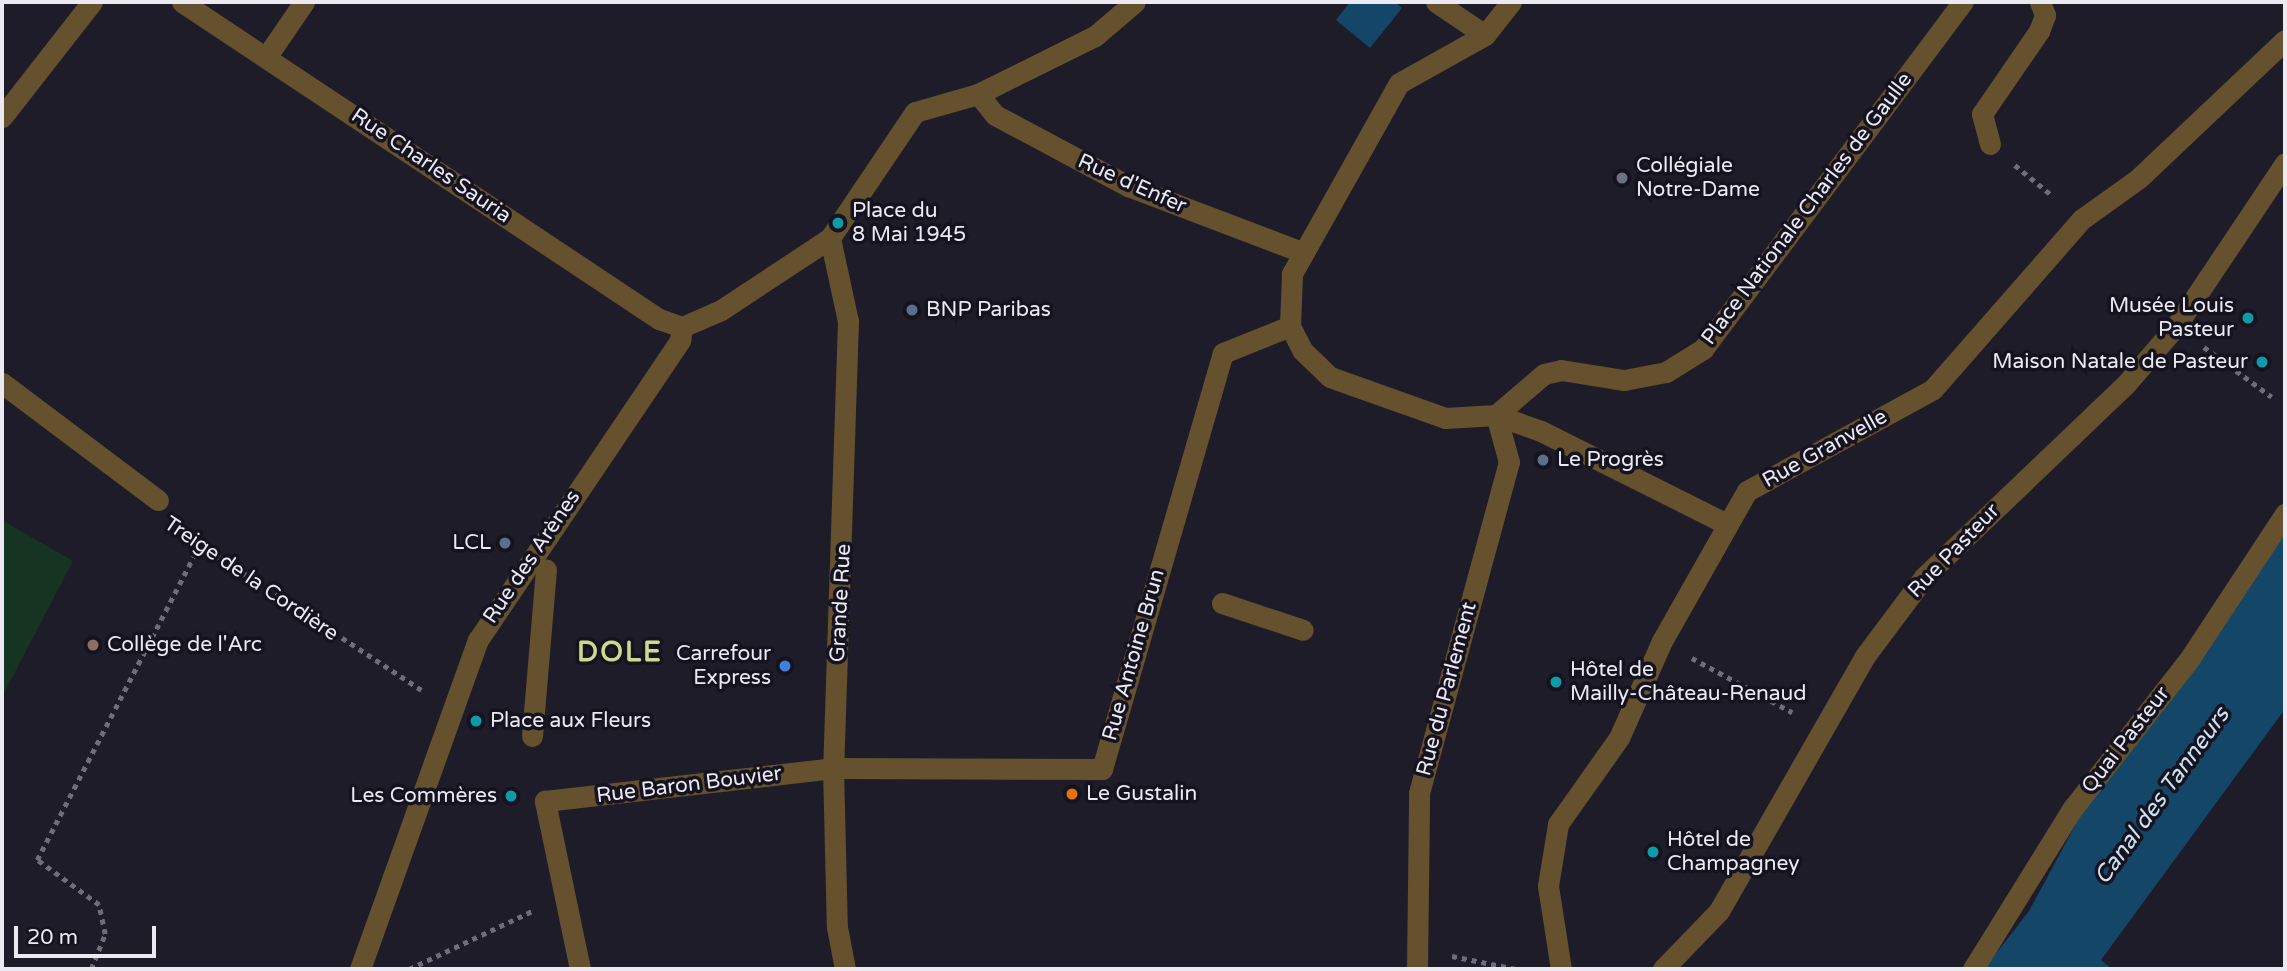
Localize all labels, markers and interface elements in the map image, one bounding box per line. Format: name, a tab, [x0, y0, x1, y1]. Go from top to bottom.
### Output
street label: Place Nationale Charles de Gaulle	[1696, 68, 1918, 350]
street label: Rue Charles Sauria	[346, 103, 516, 229]
street label: Rue d'Enfer	[1074, 149, 1190, 219]
place label: Collégiale Notre-Dame	[1636, 153, 1760, 203]
marker: Collégiale Notre-Dame	[1614, 170, 1630, 186]
place label: Place du 8 Mai 1945	[852, 198, 966, 248]
marker: Place du 8 Mai 1945	[830, 215, 846, 231]
place label: Musée Louis Pasteur	[2109, 293, 2234, 343]
place label: BNP Paribas	[926, 297, 1051, 323]
marker: BNP Paribas	[904, 302, 920, 318]
marker: Musée Louis Pasteur	[2240, 310, 2256, 326]
place label: Maison Natale de Pasteur	[1992, 349, 2248, 375]
marker: Maison Natale de Pasteur	[2254, 354, 2270, 370]
street label: Rue Granvelle	[1758, 404, 1892, 494]
place label: Le Progrès	[1557, 447, 1664, 473]
marker: Le Progrès	[1535, 452, 1551, 468]
street label: Rue des Arènes	[478, 485, 586, 629]
street label: Rue Pasteur	[1903, 499, 2005, 603]
street label: Treige de la Cordière	[159, 511, 343, 647]
place label: LCL	[452, 530, 491, 556]
marker: LCL	[497, 535, 513, 551]
street label: Grande Rue	[825, 543, 857, 663]
street label: Rue Antoine Brun	[1097, 566, 1171, 744]
street label: Rue du Parlement	[1412, 599, 1482, 779]
place label: Collège de l'Arc	[107, 632, 262, 658]
district label: DOLE	[578, 635, 662, 669]
marker: Collège de l'Arc	[85, 637, 101, 653]
place label: Carrefour Express	[676, 641, 771, 691]
place label: Hôtel de Mailly-Château-Renaud	[1570, 657, 1807, 707]
marker: Carrefour Express	[777, 658, 793, 674]
marker: Hôtel de Mailly-Château-Renaud	[1548, 674, 1564, 690]
street label: Quai Pasteur	[2077, 682, 2175, 798]
water label: Canal des Tanneurs	[2089, 702, 2235, 890]
place label: Place aux Fleurs	[490, 708, 651, 734]
marker: Place aux Fleurs	[468, 713, 484, 729]
street label: Rue Baron Bouvier	[595, 761, 783, 809]
place label: Le Gustalin	[1086, 781, 1197, 807]
place label: Les Commères	[350, 783, 497, 809]
marker: Le Gustalin	[1064, 786, 1080, 802]
marker: Les Commères	[503, 788, 519, 804]
place label: Hôtel de Champagney	[1667, 827, 1800, 877]
marker: Hôtel de Champagney	[1645, 844, 1661, 860]
scale bar	[18, 912, 159, 956]
text: 20 m	[27, 925, 78, 950]

